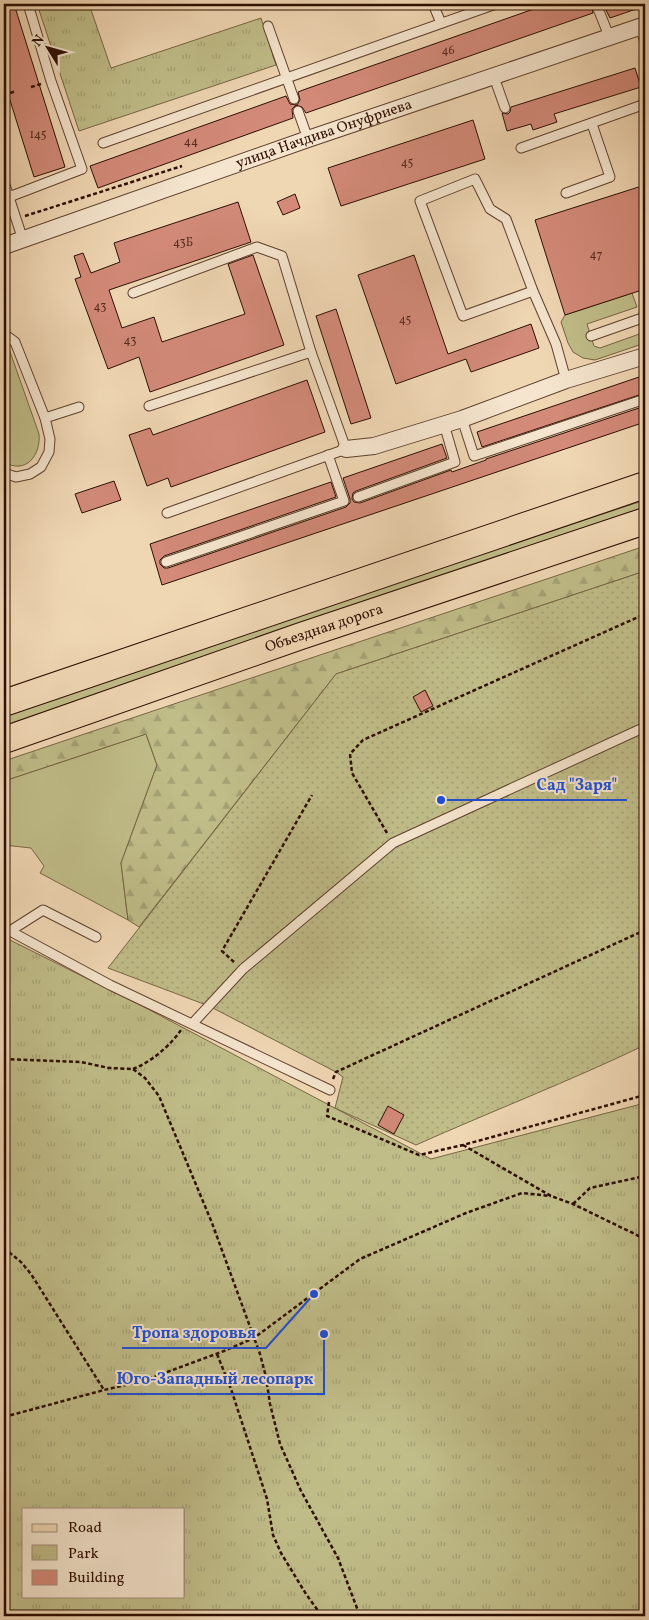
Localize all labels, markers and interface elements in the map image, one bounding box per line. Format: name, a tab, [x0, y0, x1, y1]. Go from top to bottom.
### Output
north arrow	[22, 22, 72, 72]
text: N	[28, 31, 49, 51]
house number: 46	[441, 43, 455, 59]
street label: улица Начдива Онуфриева	[233, 94, 415, 174]
house number: 145	[29, 127, 47, 143]
house number: 44	[184, 134, 198, 150]
house number: 45	[401, 155, 414, 171]
house number: 43Б	[173, 235, 193, 251]
house number: 47	[590, 247, 603, 263]
house number: 43	[94, 299, 106, 315]
house number: 45	[399, 312, 412, 328]
house number: 43	[124, 333, 136, 349]
street label: Объездная дорога	[262, 599, 386, 658]
callout: Сад "Заря"	[526, 769, 627, 800]
text: Сад "Заря"	[537, 775, 617, 797]
callout: Тропа здоровья	[122, 1317, 266, 1348]
text: Тропа здоровья	[132, 1323, 256, 1345]
callout: Юго-Западный лесопарк	[107, 1363, 324, 1394]
text: Юго-Западный лесопарк	[117, 1369, 314, 1391]
legend	[22, 1508, 185, 1598]
text: Road	[68, 1518, 102, 1539]
text: Park	[68, 1544, 99, 1565]
text: Building	[68, 1568, 125, 1589]

